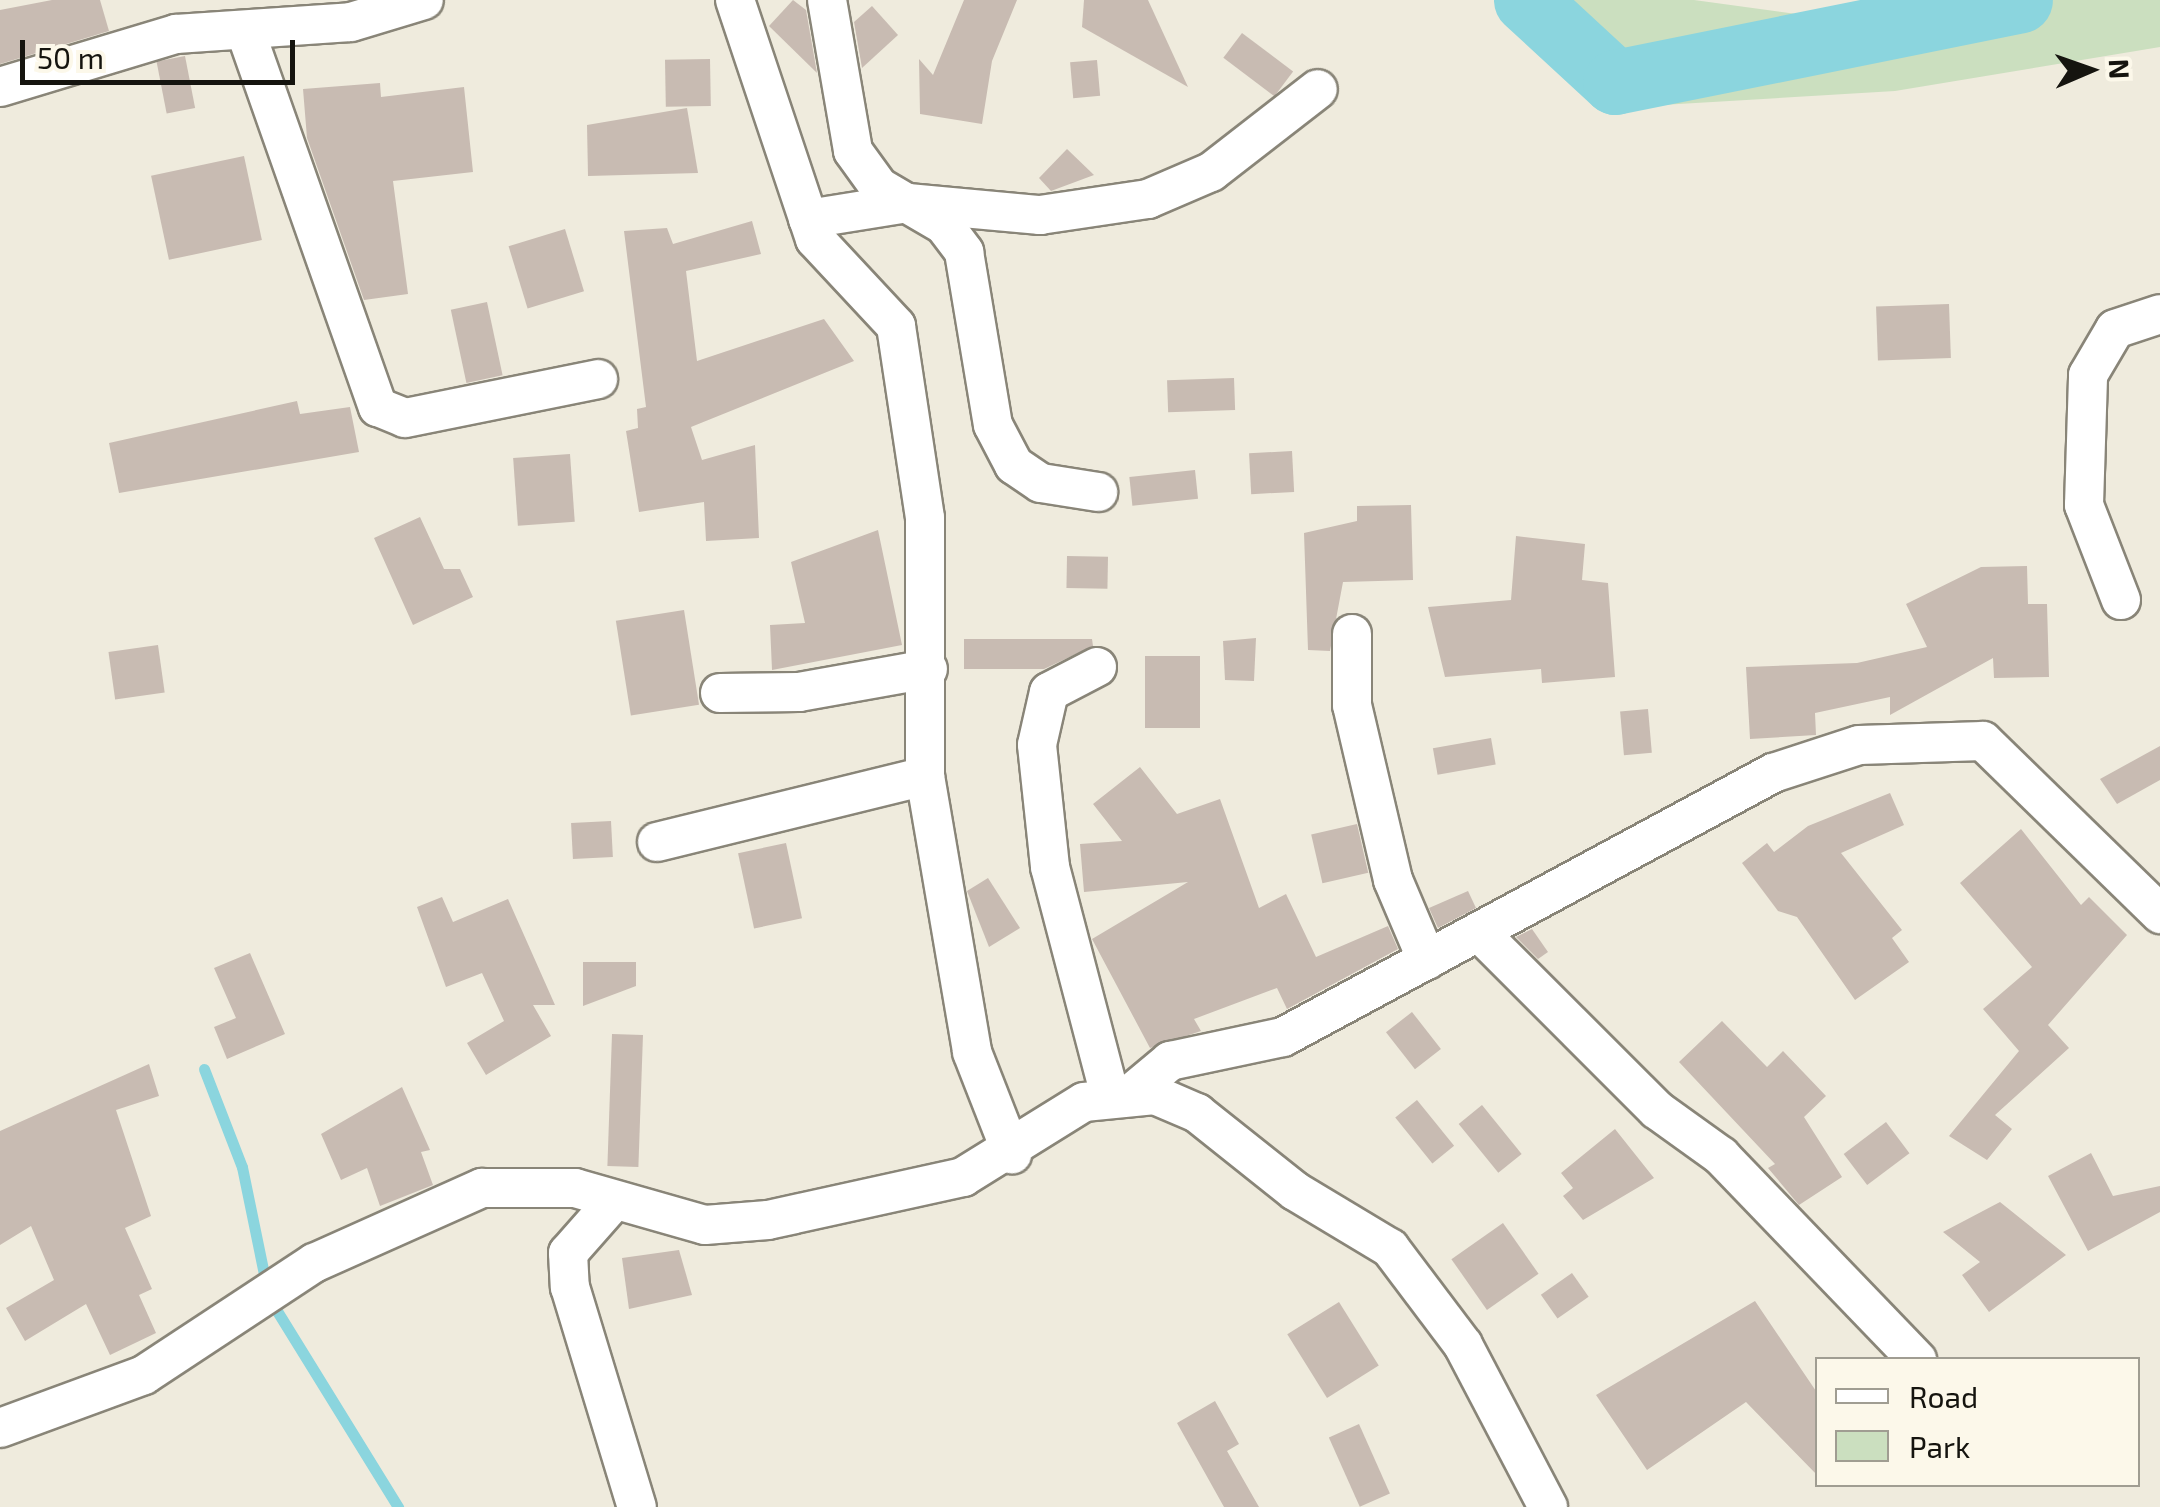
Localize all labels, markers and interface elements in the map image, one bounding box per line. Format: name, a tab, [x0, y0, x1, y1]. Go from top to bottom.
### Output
scale bar	[25, 20, 300, 82]
north arrow	[2040, 20, 2140, 120]
text: 50 m	[37, 39, 104, 75]
text: N	[2103, 58, 2137, 80]
legend	[1815, 1357, 2140, 1487]
text: Road	[1909, 1378, 1978, 1414]
text: Park	[1909, 1428, 1970, 1464]

